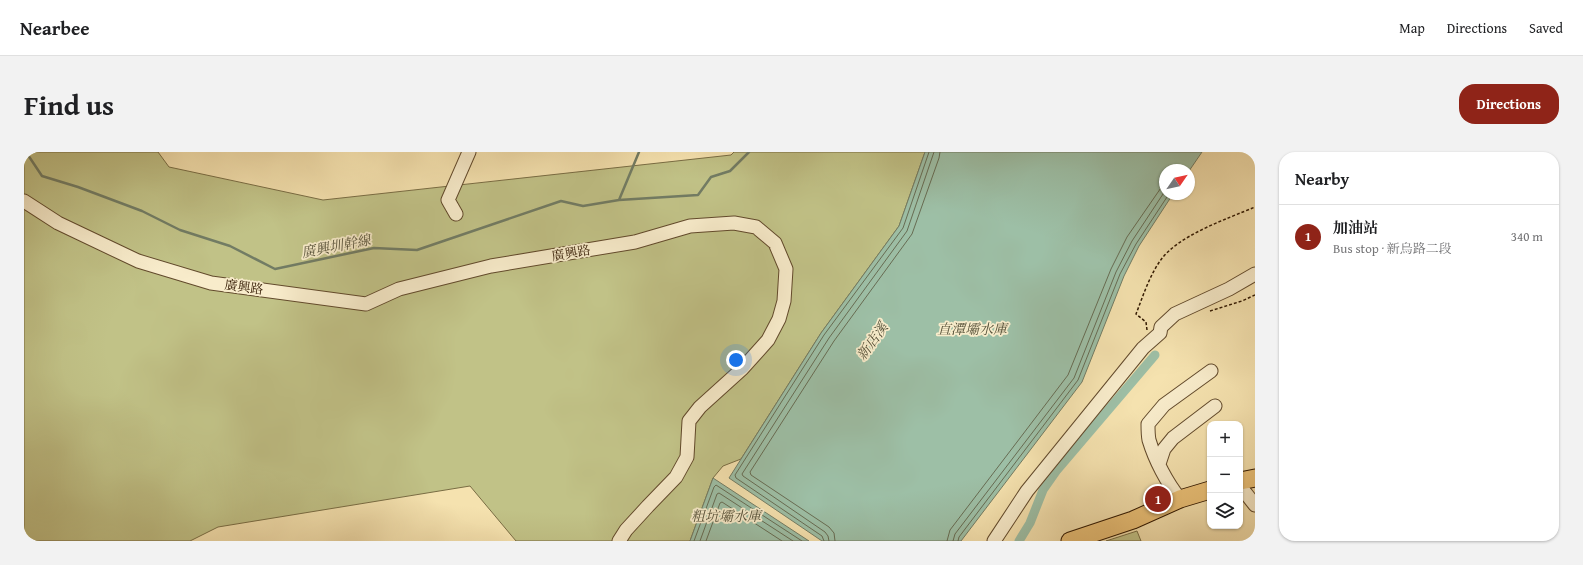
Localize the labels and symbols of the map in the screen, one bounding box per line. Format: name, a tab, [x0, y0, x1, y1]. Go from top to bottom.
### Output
north arrow	[1159, 164, 1195, 200]
water label: 廣興圳幹線	[300, 229, 374, 262]
street label: 廣興路	[550, 240, 592, 266]
street label: 廣興路	[223, 275, 265, 299]
water label: 新店溪	[852, 317, 894, 364]
water label: 直潭壩水庫	[937, 319, 1009, 339]
your location	[726, 350, 746, 370]
pin: 1	[1145, 484, 1171, 514]
water label: 粗坑壩水庫	[691, 506, 763, 526]

